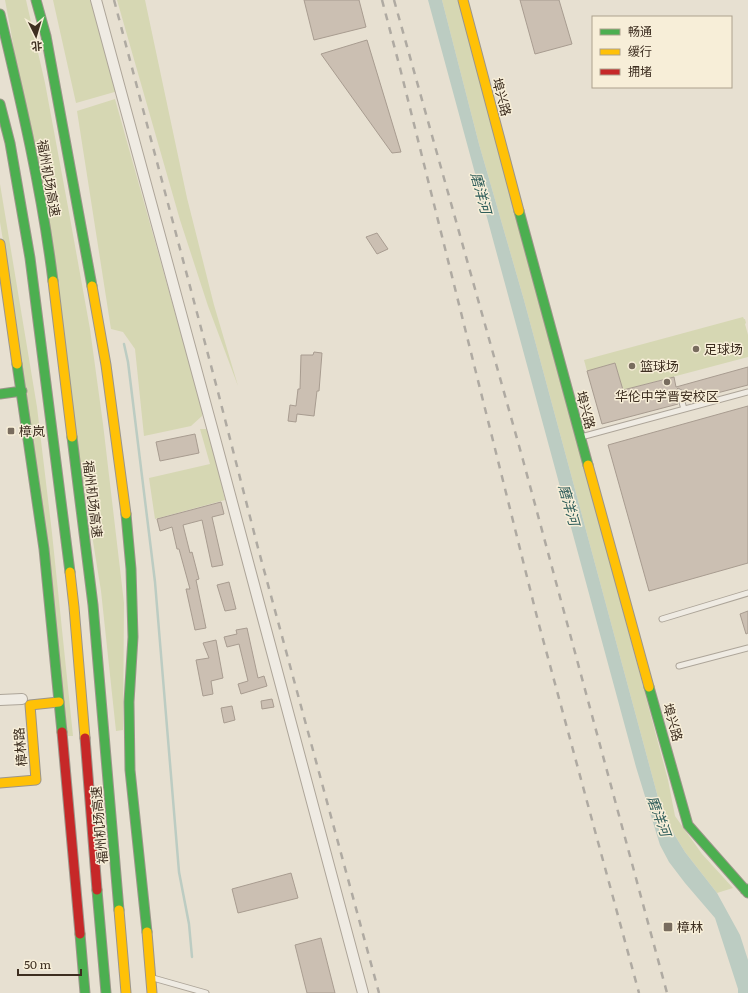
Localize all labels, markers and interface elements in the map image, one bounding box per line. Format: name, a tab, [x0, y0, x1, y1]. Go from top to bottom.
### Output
north arrow	[16, 16, 56, 56]
legend	[592, 16, 732, 88]
text: 畅通	[628, 22, 652, 40]
text: 北	[31, 39, 43, 55]
text: 缓行	[628, 42, 652, 60]
text: 拥堵	[628, 62, 652, 80]
street label: 埠兴路	[488, 76, 517, 118]
street label: 福州机场高速	[33, 138, 66, 218]
water label: 磨洋河	[467, 170, 498, 219]
place label: 足球场	[704, 339, 743, 358]
marker: 足球场	[691, 344, 701, 354]
place label: 篮球场	[640, 356, 679, 375]
marker: 篮球场	[627, 361, 637, 371]
marker: 华伦中学晋安校区	[662, 377, 672, 387]
place label: 华伦中学晋安校区	[615, 386, 719, 405]
street label: 埠兴路	[572, 389, 601, 431]
place label: 樟岚	[19, 421, 45, 440]
marker: 樟岚	[6, 426, 16, 436]
street label: 福州机场高速	[79, 459, 108, 539]
water label: 磨洋河	[555, 482, 586, 531]
street label: 埠兴路	[659, 700, 688, 743]
street label: 樟林路	[8, 727, 31, 767]
street label: 福州机场高速	[86, 785, 111, 865]
water label: 磨洋河	[643, 793, 678, 842]
place label: 樟林	[677, 917, 703, 936]
marker: 樟林	[662, 921, 674, 933]
scale bar	[18, 951, 81, 977]
text: 50 m	[24, 955, 51, 973]

